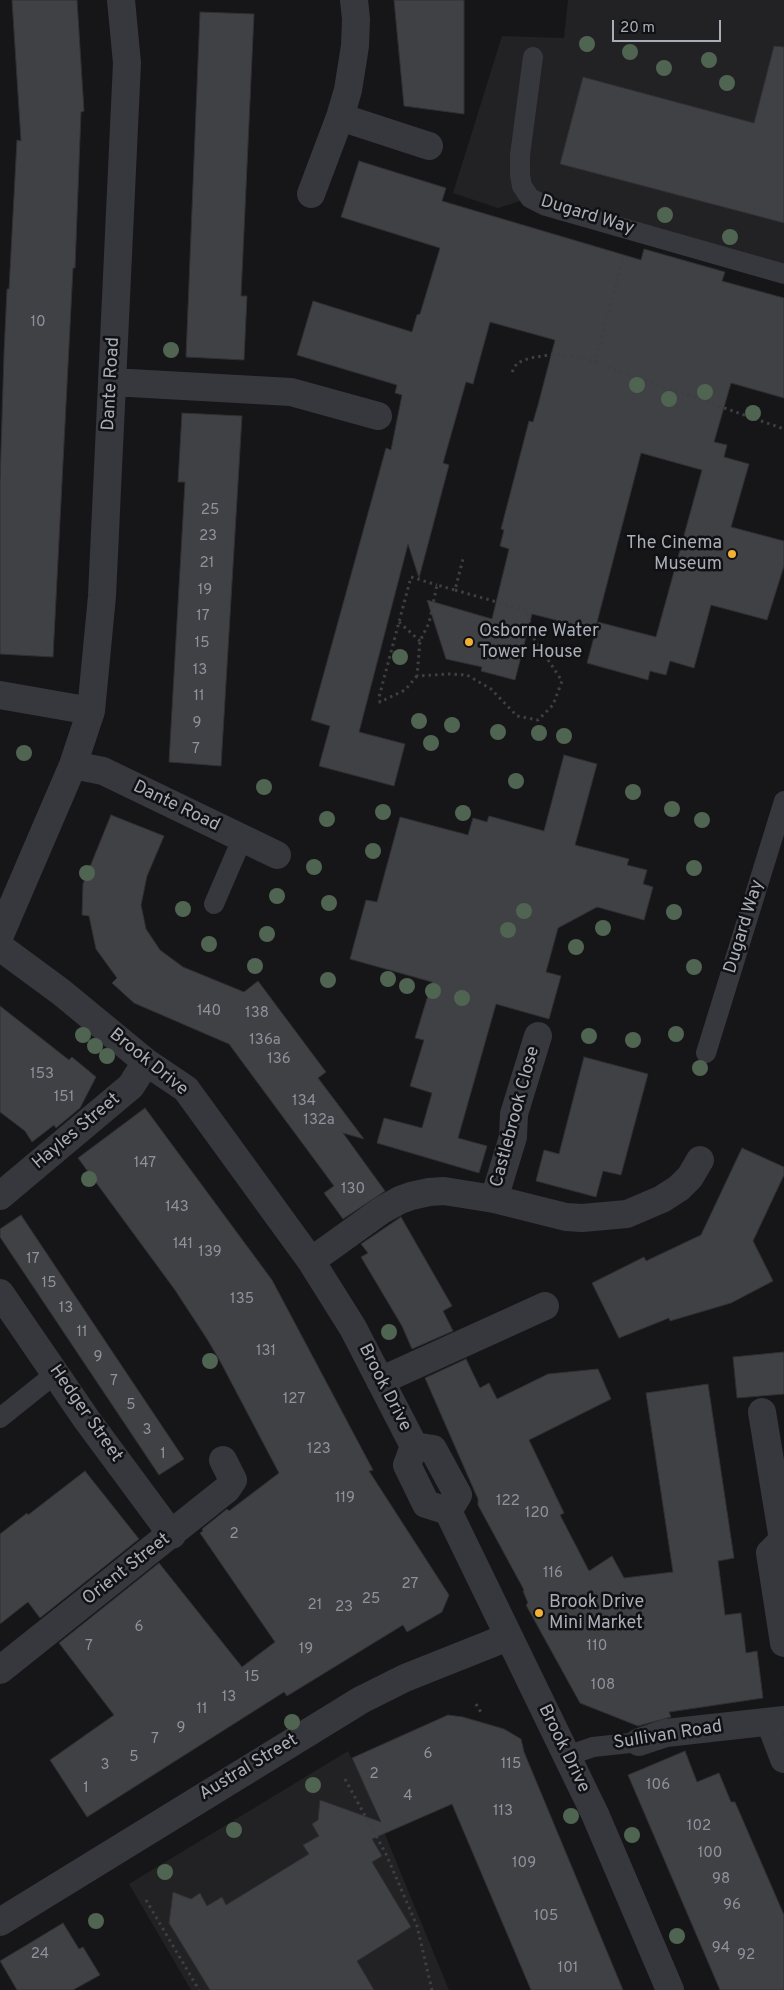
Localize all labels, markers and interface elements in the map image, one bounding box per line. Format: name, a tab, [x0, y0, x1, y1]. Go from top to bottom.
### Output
scale bar	[614, 10, 723, 42]
text: 20 m	[620, 19, 655, 38]
street label: Dugard Way	[538, 192, 636, 240]
house number: 10	[30, 314, 46, 332]
street label: Dante Road	[99, 337, 125, 431]
house number: 25	[201, 502, 219, 520]
house number: 23	[199, 528, 217, 546]
place label: The Cinema Museum	[626, 533, 722, 576]
marker: The Cinema Museum	[726, 548, 738, 560]
house number: 21	[200, 555, 214, 573]
house number: 19	[198, 582, 212, 600]
house number: 17	[196, 608, 210, 626]
place label: Osborne Water Tower House	[479, 621, 599, 664]
house number: 15	[195, 635, 209, 653]
marker: Osborne Water Tower House	[463, 636, 475, 648]
house number: 13	[193, 662, 207, 680]
house number: 11	[193, 688, 205, 706]
house number: 9	[193, 715, 201, 733]
house number: 7	[192, 741, 200, 759]
street label: Dante Road	[129, 777, 223, 837]
street label: Dugard Way	[721, 878, 769, 976]
house number: 140	[197, 1003, 221, 1021]
house number: 138	[245, 1005, 269, 1023]
street label: Brook Drive	[104, 1025, 192, 1101]
house number: 136a	[249, 1032, 281, 1050]
street label: Castlebrook Close	[487, 1044, 545, 1190]
house number: 136	[267, 1051, 291, 1069]
house number: 153	[30, 1066, 54, 1084]
street label: Hayles Street	[29, 1089, 125, 1175]
house number: 151	[54, 1089, 74, 1107]
house number: 134	[292, 1093, 316, 1111]
house number: 132a	[303, 1112, 335, 1130]
house number: 147	[134, 1155, 156, 1173]
house number: 130	[341, 1181, 365, 1199]
house number: 143	[165, 1199, 189, 1217]
house number: 141	[173, 1236, 193, 1254]
house number: 139	[198, 1244, 222, 1262]
house number: 17	[26, 1251, 40, 1269]
house number: 15	[42, 1275, 56, 1293]
house number: 135	[230, 1291, 254, 1309]
house number: 13	[59, 1300, 73, 1318]
house number: 11	[76, 1324, 88, 1342]
street label: Brook Drive	[353, 1341, 415, 1435]
house number: 131	[256, 1343, 276, 1361]
house number: 9	[94, 1349, 102, 1367]
street label: Hedger Street	[44, 1361, 126, 1467]
house number: 7	[110, 1373, 118, 1391]
house number: 127	[283, 1391, 305, 1409]
house number: 5	[126, 1397, 136, 1415]
house number: 3	[142, 1422, 152, 1440]
house number: 123	[307, 1441, 331, 1459]
house number: 1	[160, 1446, 166, 1464]
house number: 119	[335, 1490, 355, 1508]
house number: 122	[496, 1493, 520, 1511]
house number: 120	[525, 1505, 549, 1523]
house number: 2	[229, 1526, 239, 1544]
street label: Orient Street	[79, 1529, 175, 1611]
house number: 116	[543, 1565, 563, 1583]
house number: 27	[402, 1576, 418, 1594]
house number: 25	[362, 1591, 380, 1609]
place label: Brook Drive Mini Market	[549, 1592, 644, 1635]
house number: 21	[308, 1597, 322, 1615]
house number: 23	[335, 1599, 353, 1617]
marker: Brook Drive Mini Market	[533, 1607, 545, 1619]
house number: 6	[135, 1619, 143, 1637]
house number: 7	[85, 1638, 93, 1656]
house number: 110	[587, 1638, 607, 1656]
house number: 19	[299, 1641, 313, 1659]
house number: 15	[245, 1669, 259, 1687]
house number: 108	[591, 1677, 615, 1695]
house number: 13	[222, 1689, 236, 1707]
house number: 11	[196, 1701, 208, 1719]
street label: Brook Drive	[532, 1701, 594, 1797]
street label: Sullivan Road	[612, 1717, 724, 1755]
house number: 9	[177, 1720, 185, 1738]
street label: Austral Street	[196, 1730, 302, 1806]
house number: 7	[151, 1731, 159, 1749]
house number: 6	[424, 1746, 432, 1764]
house number: 5	[129, 1749, 139, 1767]
house number: 115	[501, 1756, 521, 1774]
house number: 3	[100, 1757, 110, 1775]
house number: 2	[369, 1766, 379, 1784]
house number: 106	[646, 1777, 670, 1795]
house number: 1	[83, 1780, 89, 1798]
house number: 4	[403, 1788, 413, 1806]
house number: 113	[493, 1803, 513, 1821]
house number: 102	[687, 1818, 711, 1836]
house number: 100	[698, 1845, 722, 1863]
house number: 109	[512, 1855, 536, 1873]
house number: 98	[712, 1871, 730, 1889]
house number: 96	[723, 1897, 741, 1915]
house number: 105	[534, 1908, 558, 1926]
house number: 94	[712, 1940, 730, 1958]
house number: 24	[31, 1946, 49, 1964]
house number: 92	[737, 1947, 755, 1965]
house number: 101	[558, 1960, 578, 1978]

